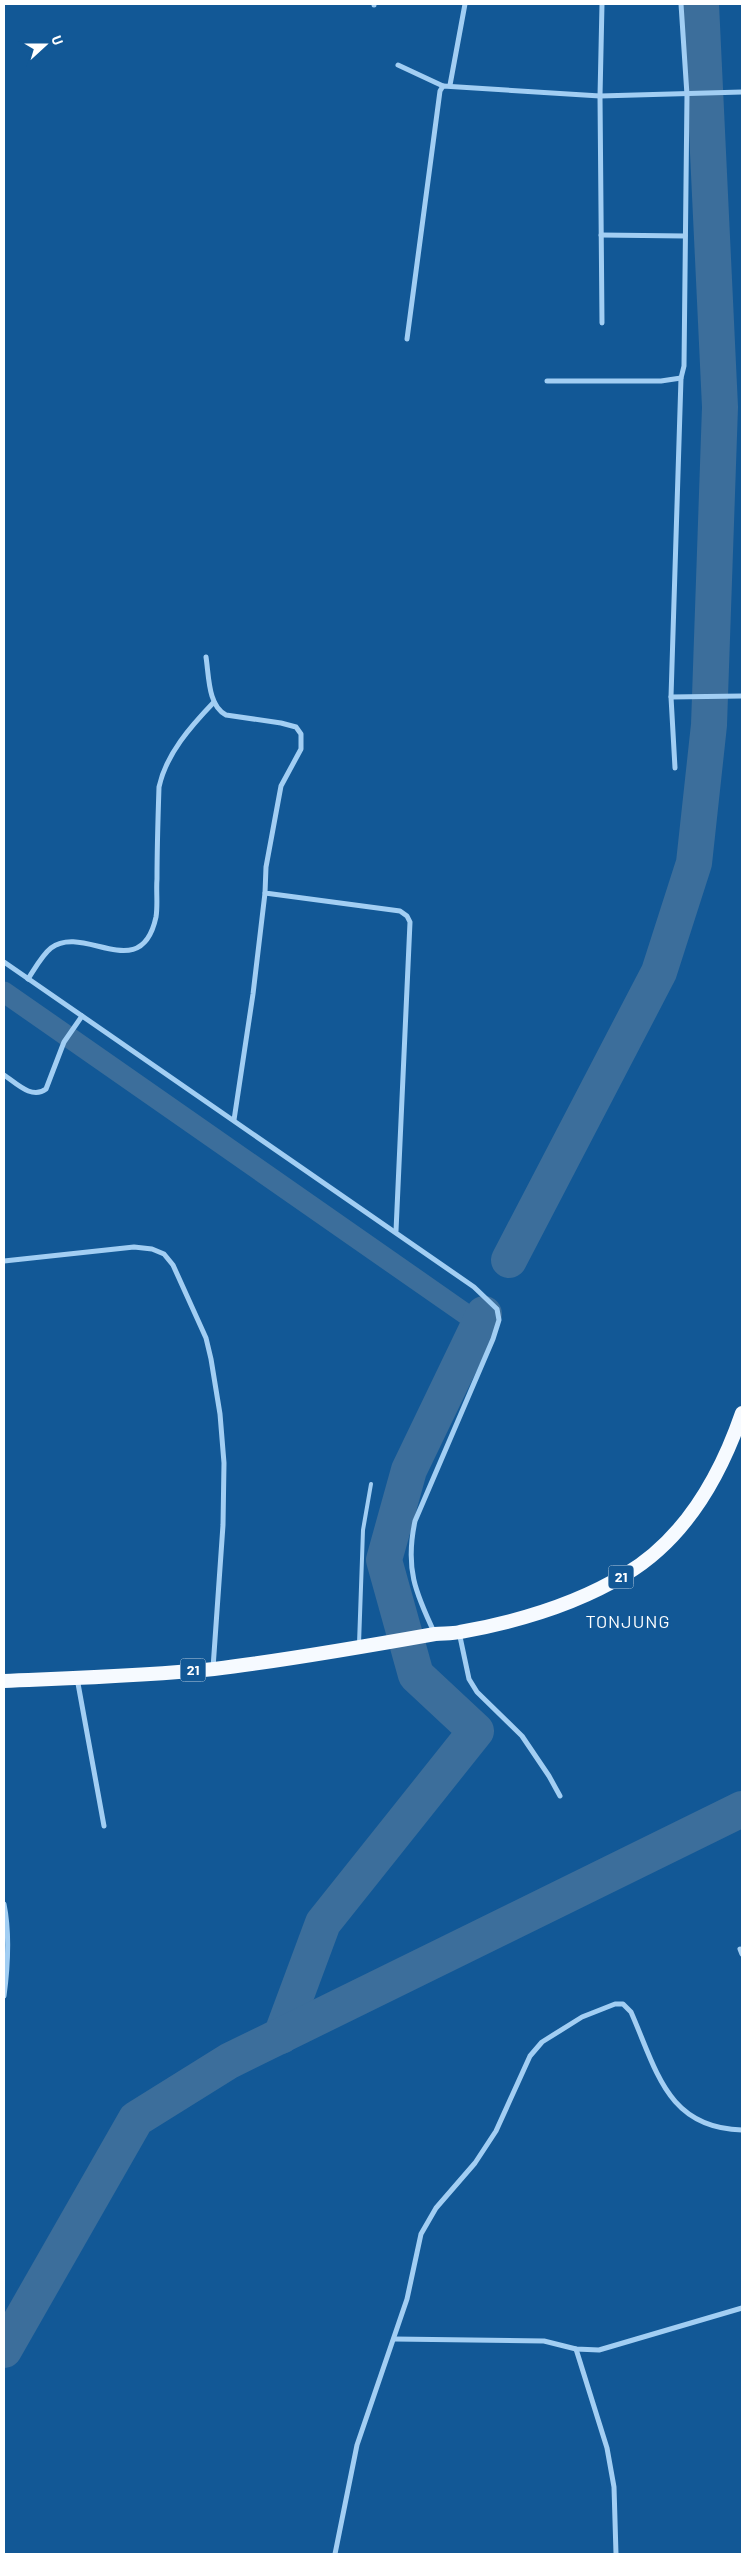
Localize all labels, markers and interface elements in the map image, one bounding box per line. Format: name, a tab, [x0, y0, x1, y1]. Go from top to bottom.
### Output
north arrow	[20, 20, 70, 70]
text: U	[48, 33, 67, 47]
road number: 21	[608, 1565, 634, 1588]
district label: TONJUNG	[586, 1610, 671, 1632]
road number: 21	[180, 1658, 206, 1682]

